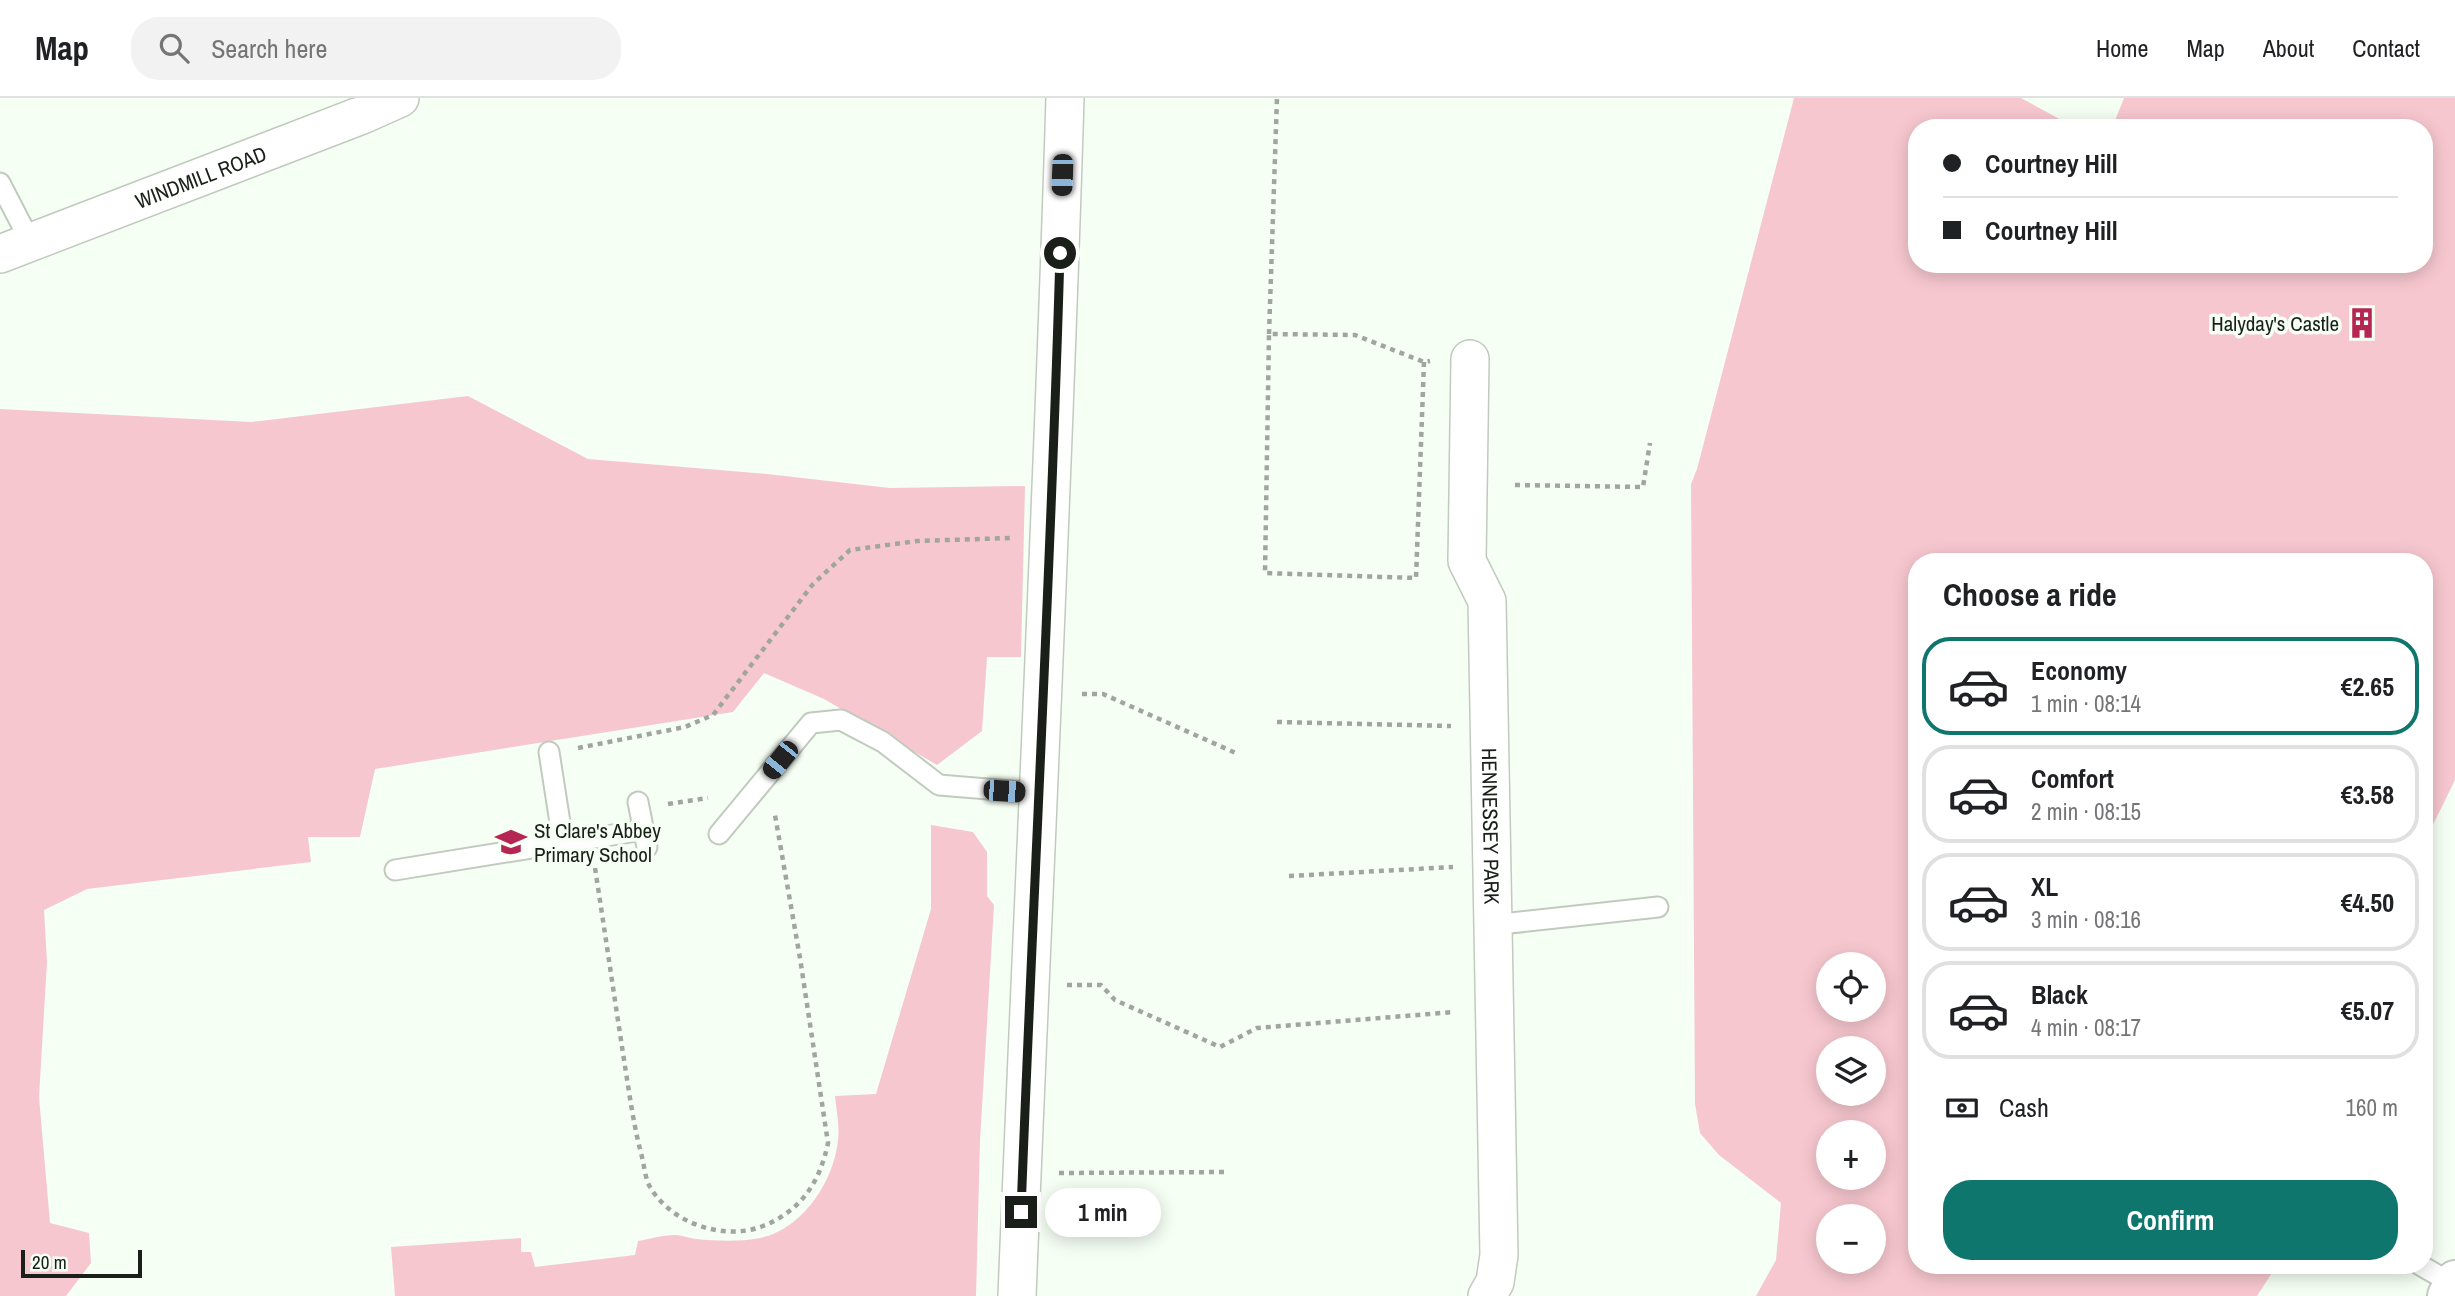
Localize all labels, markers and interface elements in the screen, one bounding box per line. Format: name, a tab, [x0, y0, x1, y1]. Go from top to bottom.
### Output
search box	[131, 17, 621, 80]
text: Map	[35, 26, 89, 70]
icon: search	[155, 29, 193, 67]
text: Search here	[211, 31, 327, 66]
text: Home	[2096, 32, 2148, 64]
text: Map	[2186, 32, 2225, 64]
text: About	[2263, 32, 2314, 64]
text: Contact	[2352, 32, 2420, 64]
street label: WINDMILL ROAD	[131, 139, 270, 215]
text: Courtney Hill	[1985, 146, 2118, 181]
car	[1051, 154, 1074, 196]
text: Courtney Hill	[1985, 213, 2118, 248]
route start	[1044, 237, 1076, 269]
building icon: Halyday's Castle	[2345, 306, 2379, 340]
place label: Halyday's Castle	[2211, 309, 2339, 338]
text: Choose a ride	[1943, 573, 2117, 616]
text: Economy	[2031, 653, 2127, 688]
icon: car	[1947, 655, 2010, 718]
text: €2.65	[2341, 669, 2394, 704]
text: 1 min · 08:14	[2031, 688, 2141, 719]
car	[759, 737, 802, 783]
street label: HENNESSEY PARK	[1475, 748, 1507, 905]
text: Comfort	[2031, 761, 2114, 796]
icon: car	[1947, 763, 2010, 826]
text: €3.58	[2341, 777, 2394, 812]
car	[983, 779, 1026, 803]
text: 2 min · 08:15	[2031, 796, 2141, 827]
place label: St Clare's Abbey Primary School	[534, 816, 661, 869]
school or university icon: St Clare's Abbey Primary School	[494, 825, 528, 859]
text: XL	[2031, 869, 2058, 904]
icon: car	[1947, 871, 2010, 934]
text: €4.50	[2341, 885, 2394, 920]
text: 3 min · 08:16	[2031, 904, 2141, 935]
map controls	[1816, 952, 1886, 1274]
button: locate	[1816, 952, 1886, 1022]
text: Black	[2031, 977, 2088, 1012]
icon: car	[1947, 979, 2010, 1042]
text: €5.07	[2341, 993, 2394, 1028]
text: 4 min · 08:17	[2031, 1012, 2141, 1043]
button: layers	[1816, 1036, 1886, 1106]
icon: cash	[1943, 1089, 1981, 1127]
text: Cash	[1999, 1090, 2049, 1125]
text: 160 m	[2346, 1092, 2398, 1123]
button: +	[1816, 1120, 1886, 1190]
button: Confirm	[1943, 1180, 2398, 1260]
callout: 1 min	[1046, 1188, 1161, 1236]
route end	[1005, 1196, 1037, 1228]
text: 1 min	[1078, 1197, 1128, 1228]
button: −	[1816, 1204, 1886, 1274]
scale bar	[21, 1247, 142, 1279]
text: 20 m	[32, 1249, 67, 1275]

